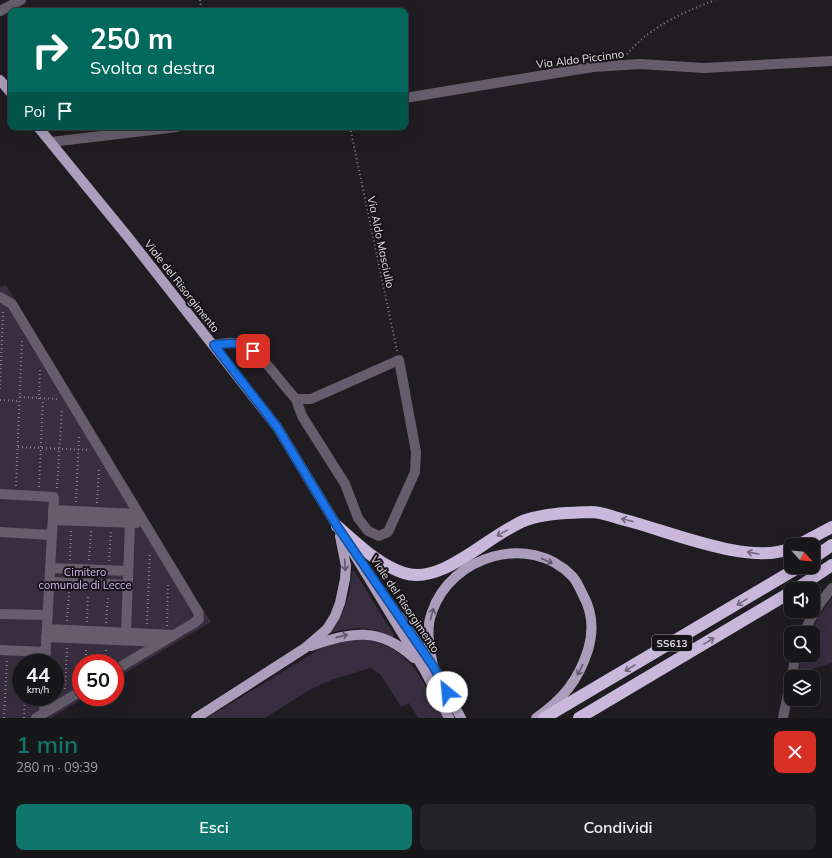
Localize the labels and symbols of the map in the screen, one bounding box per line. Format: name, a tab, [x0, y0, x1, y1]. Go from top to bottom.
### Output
street label: Via Aldo Piccinno	[535, 47, 625, 71]
street label: Via Aldo Masciullo	[364, 195, 398, 289]
street label: Viale del Risorgimento	[141, 237, 223, 335]
pin	[236, 334, 270, 368]
one-way arrow	[621, 516, 634, 523]
one-way arrow	[496, 530, 508, 538]
north arrow	[784, 538, 820, 574]
one-way arrow	[747, 548, 760, 556]
street label: Viale del Risorgimento	[367, 553, 443, 655]
one-way arrow	[541, 557, 553, 565]
one-way arrow	[342, 558, 349, 571]
park label: Cimitero comunale di Lecce	[39, 565, 131, 592]
one-way arrow	[736, 598, 748, 606]
one-way arrow	[429, 607, 436, 620]
one-way arrow	[335, 631, 348, 639]
road number: SS613	[652, 635, 692, 651]
one-way arrow	[703, 637, 715, 645]
speed limit sign: 50	[72, 654, 124, 706]
one-way arrow	[576, 664, 583, 676]
one-way arrow	[624, 664, 636, 672]
position arrow	[426, 671, 468, 713]

